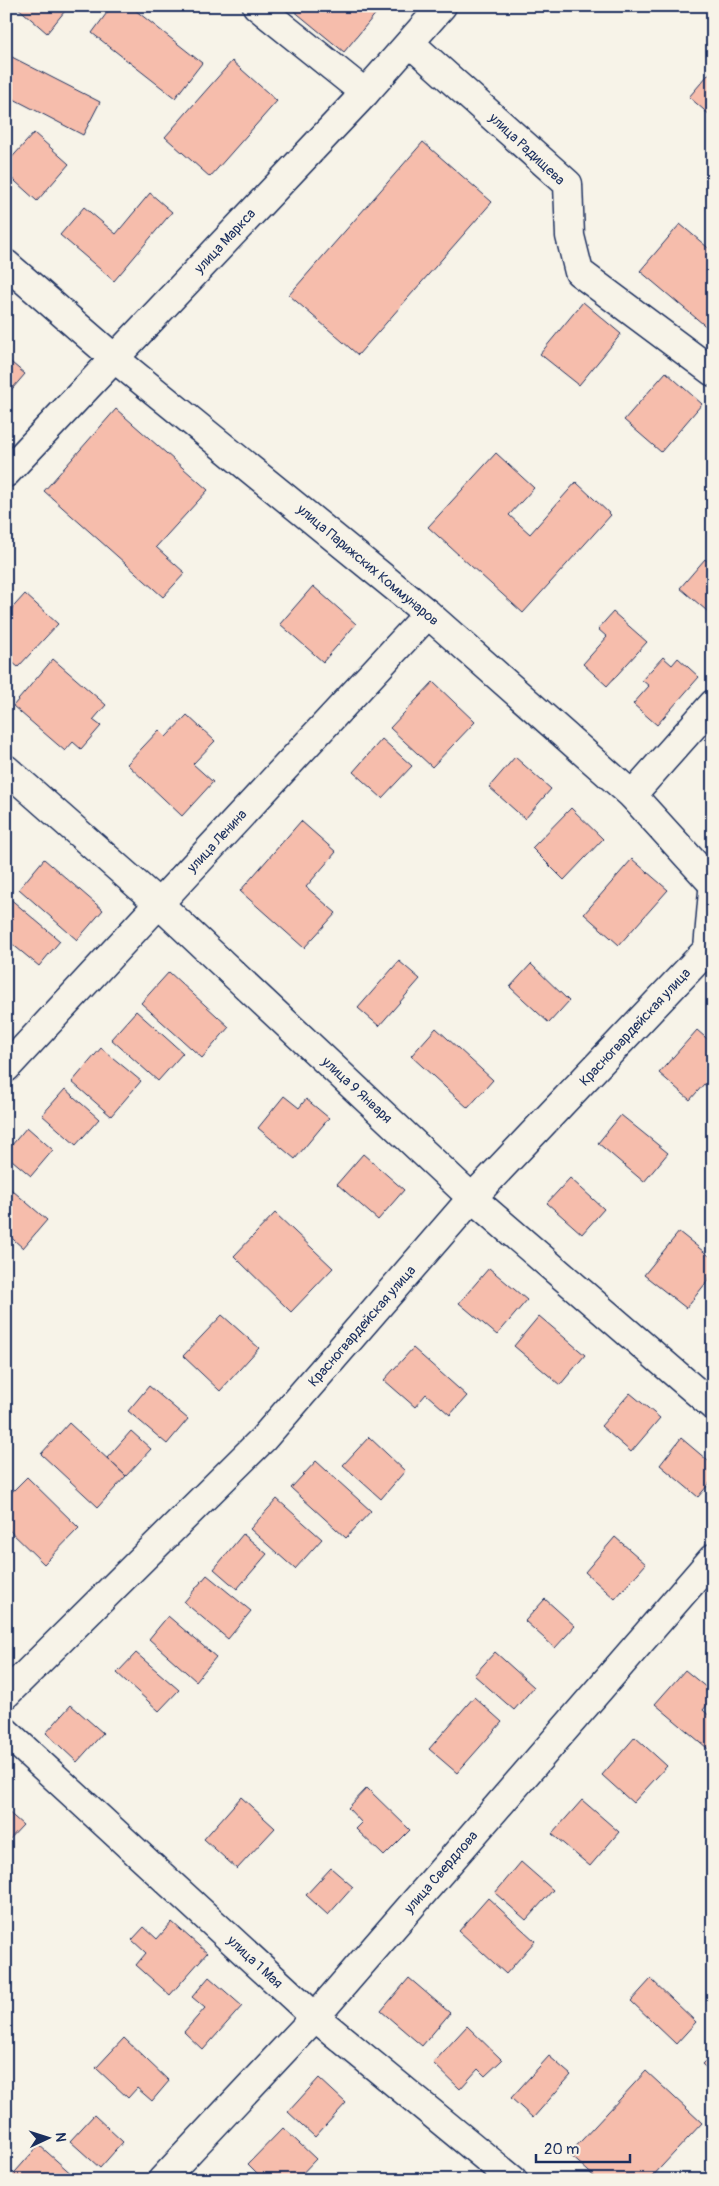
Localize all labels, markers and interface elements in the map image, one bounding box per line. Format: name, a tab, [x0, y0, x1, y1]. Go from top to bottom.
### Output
street label: улица Радищева	[485, 109, 568, 189]
street label: улица Маркса	[190, 205, 259, 277]
street label: улица Парижских Коммунаров	[293, 500, 442, 629]
street label: улица Ленина	[183, 806, 250, 877]
street label: Красногвардейская улица	[576, 965, 694, 1089]
street label: улица 9 Января	[318, 1052, 396, 1127]
street label: Красногвардейская улица	[305, 1262, 419, 1390]
street label: улица Свердлова	[400, 1827, 481, 1917]
street label: улица 1 Мая	[223, 1931, 286, 1992]
north arrow	[22, 2114, 72, 2164]
scale bar	[536, 2131, 630, 2163]
text: N	[52, 2132, 69, 2142]
text: 20 m	[544, 2140, 579, 2159]

